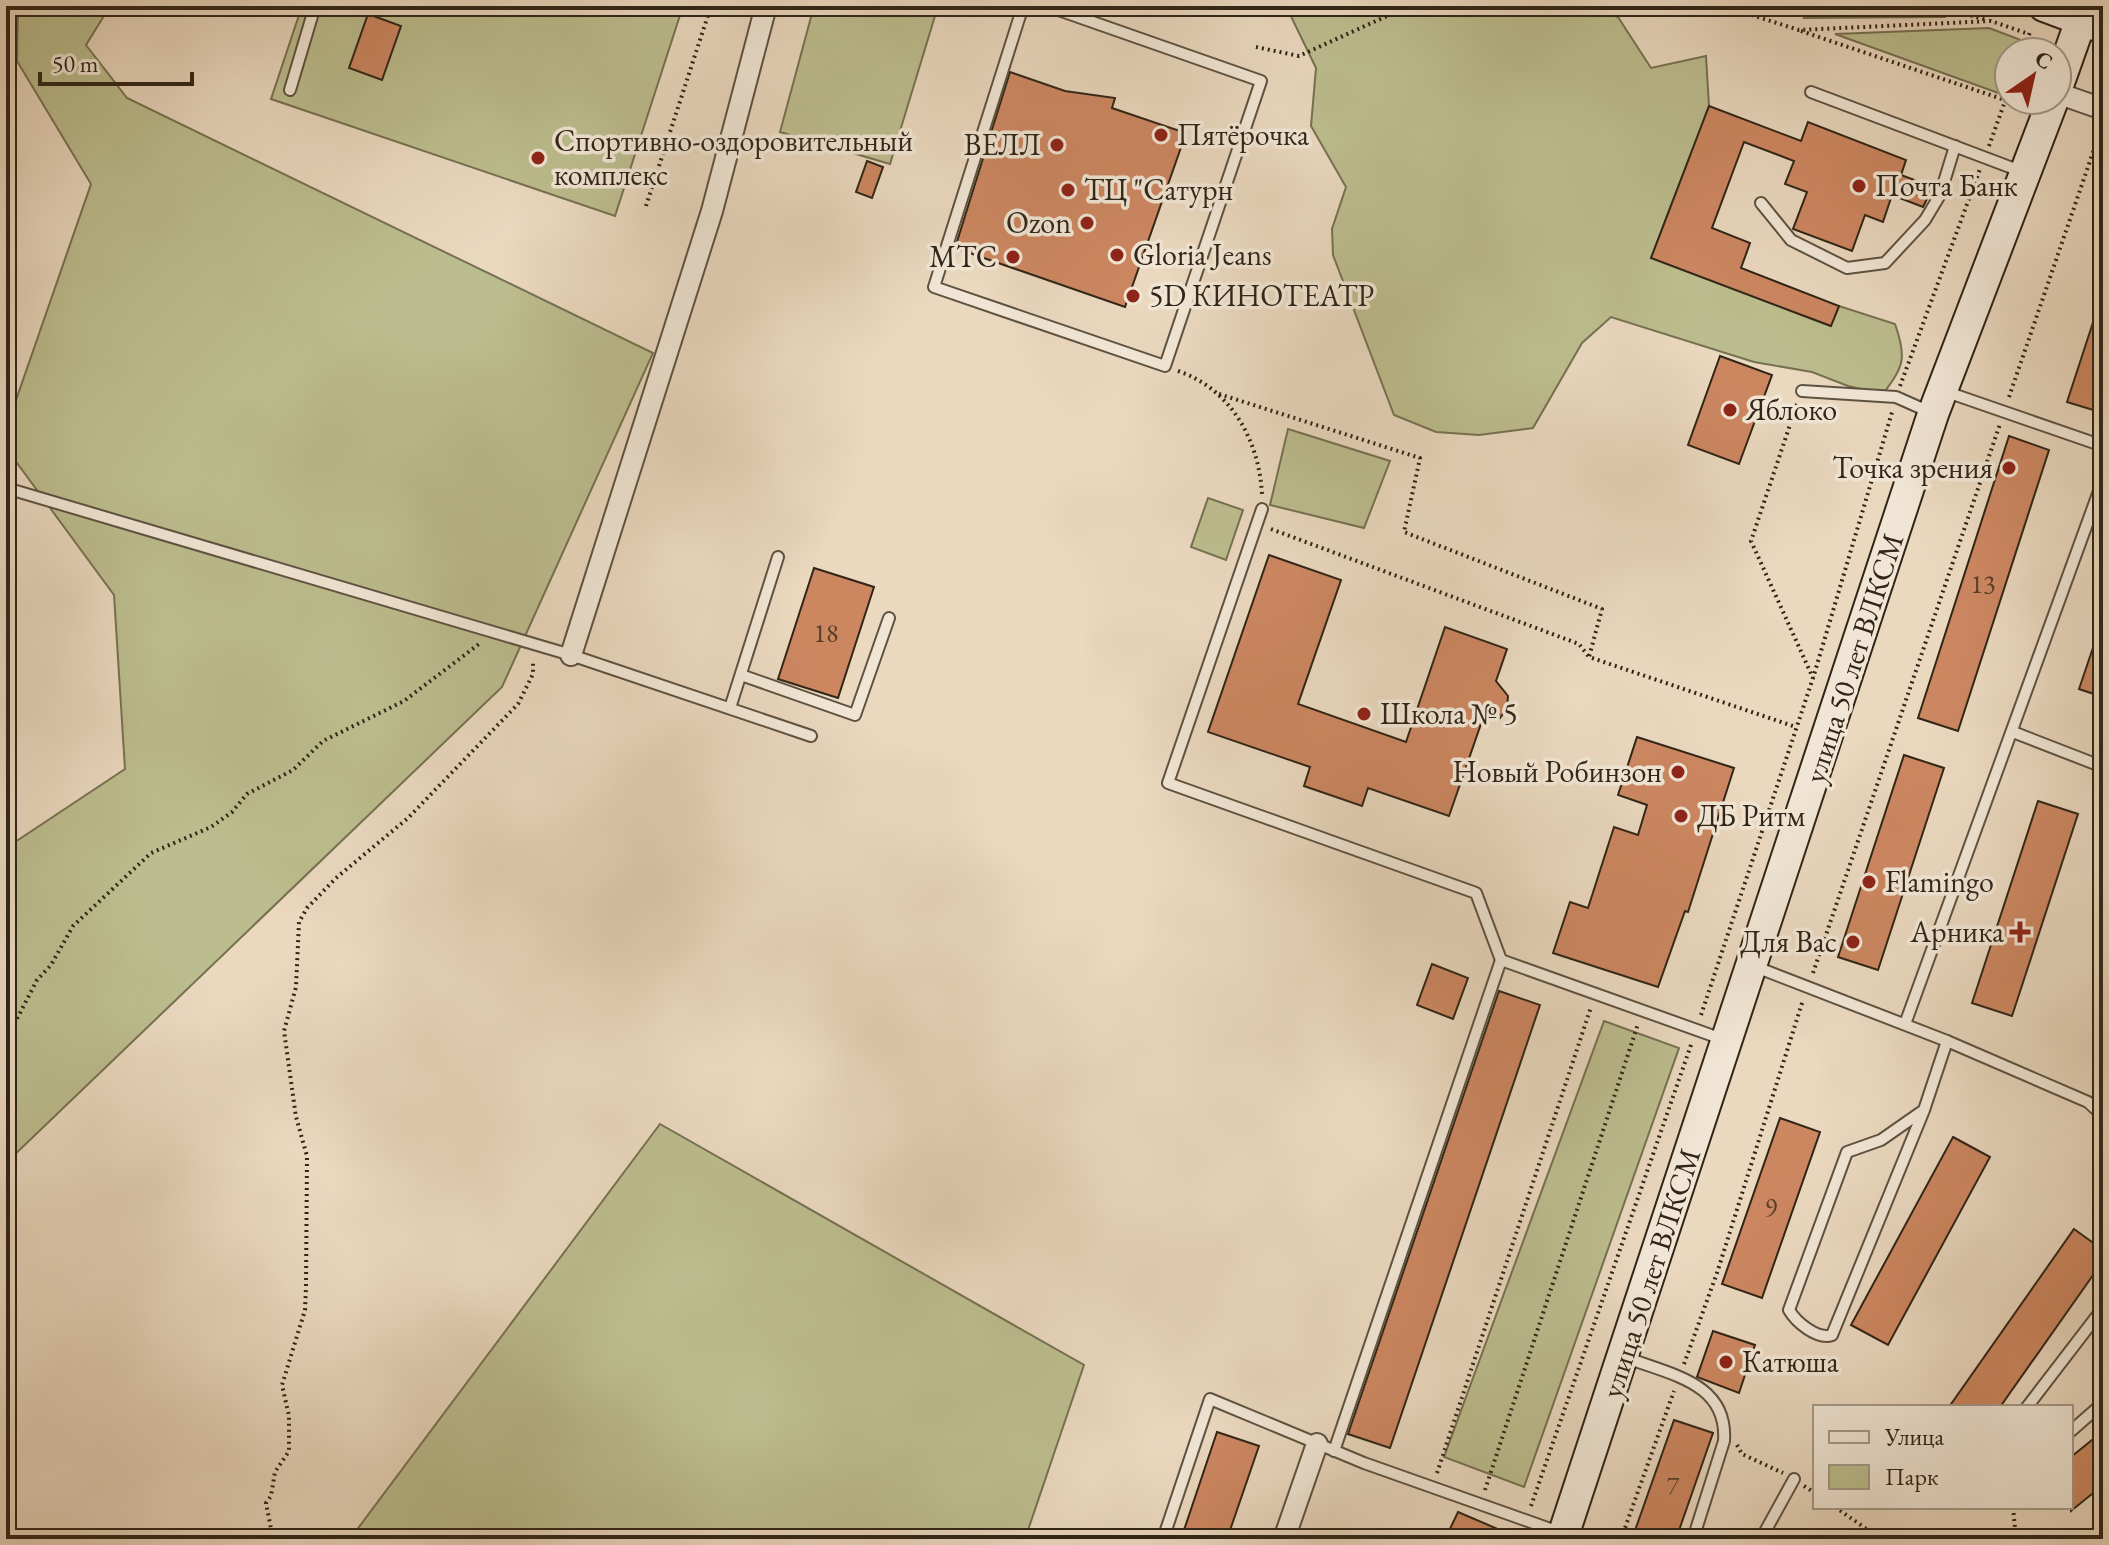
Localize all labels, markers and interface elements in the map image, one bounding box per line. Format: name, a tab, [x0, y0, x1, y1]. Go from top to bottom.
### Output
scale bar	[40, 36, 192, 86]
north arrow	[1993, 36, 2073, 116]
text: С	[2029, 43, 2058, 76]
text: 50 m	[52, 48, 99, 79]
place label: Пятёрочка	[1177, 115, 1309, 154]
place label: Спортивно-оздоровительный комплекс	[554, 121, 913, 194]
place label: ВЕЛЛ	[964, 125, 1041, 164]
marker: Пятёрочка	[1152, 126, 1170, 144]
marker: ВЕЛЛ	[1048, 136, 1066, 154]
marker: Спортивно-оздоровительный комплекс	[529, 149, 547, 167]
place label: Почта Банк	[1875, 166, 2018, 205]
place label: ТЦ "Сатурн	[1084, 170, 1233, 209]
marker: Почта Банк	[1850, 177, 1868, 195]
marker: ТЦ "Сатурн	[1059, 181, 1077, 199]
place label: Ozon	[1006, 203, 1071, 242]
marker: Ozon	[1078, 214, 1096, 232]
place label: Gloria Jeans	[1133, 235, 1272, 274]
place label: МТС	[929, 237, 997, 276]
marker: Gloria Jeans	[1108, 246, 1126, 264]
marker: МТС	[1004, 248, 1022, 266]
place label: 5D КИНОТЕАТР	[1149, 276, 1374, 315]
marker: 5D КИНОТЕАТР	[1124, 287, 1142, 305]
place label: Яблоко	[1745, 390, 1837, 429]
marker: Яблоко	[1721, 401, 1739, 419]
place label: Точка зрения	[1832, 448, 1993, 487]
marker: Точка зрения	[2000, 459, 2018, 477]
street label: улица 50 лет ВЛКСМ	[1795, 528, 1912, 788]
house number: 13	[1971, 567, 1995, 601]
house number: 18	[814, 616, 838, 650]
place label: Школа № 5	[1380, 694, 1518, 733]
marker: Школа № 5	[1355, 705, 1373, 723]
place label: Новый Робинзон	[1452, 752, 1662, 791]
marker: Новый Робинзон	[1669, 763, 1687, 781]
place label: ДБ Ритм	[1697, 796, 1805, 835]
marker: ДБ Ритм	[1672, 807, 1690, 825]
place label: Flamingo	[1885, 862, 1994, 901]
marker: Flamingo	[1860, 873, 1878, 891]
place label: Арника	[1909, 912, 2004, 951]
place label: Для Вас	[1740, 922, 1837, 961]
marker: Арника	[2011, 923, 2029, 941]
marker: Для Вас	[1844, 933, 1862, 951]
street label: улица 50 лет ВЛКСМ	[1592, 1143, 1709, 1403]
house number: 9	[1765, 1191, 1778, 1225]
place label: Катюша	[1742, 1342, 1839, 1381]
marker: Катюша	[1717, 1353, 1735, 1371]
legend	[1813, 1405, 2073, 1509]
text: Улица	[1884, 1421, 1944, 1452]
text: Парк	[1885, 1461, 1939, 1492]
house number: 7	[1667, 1469, 1680, 1503]

